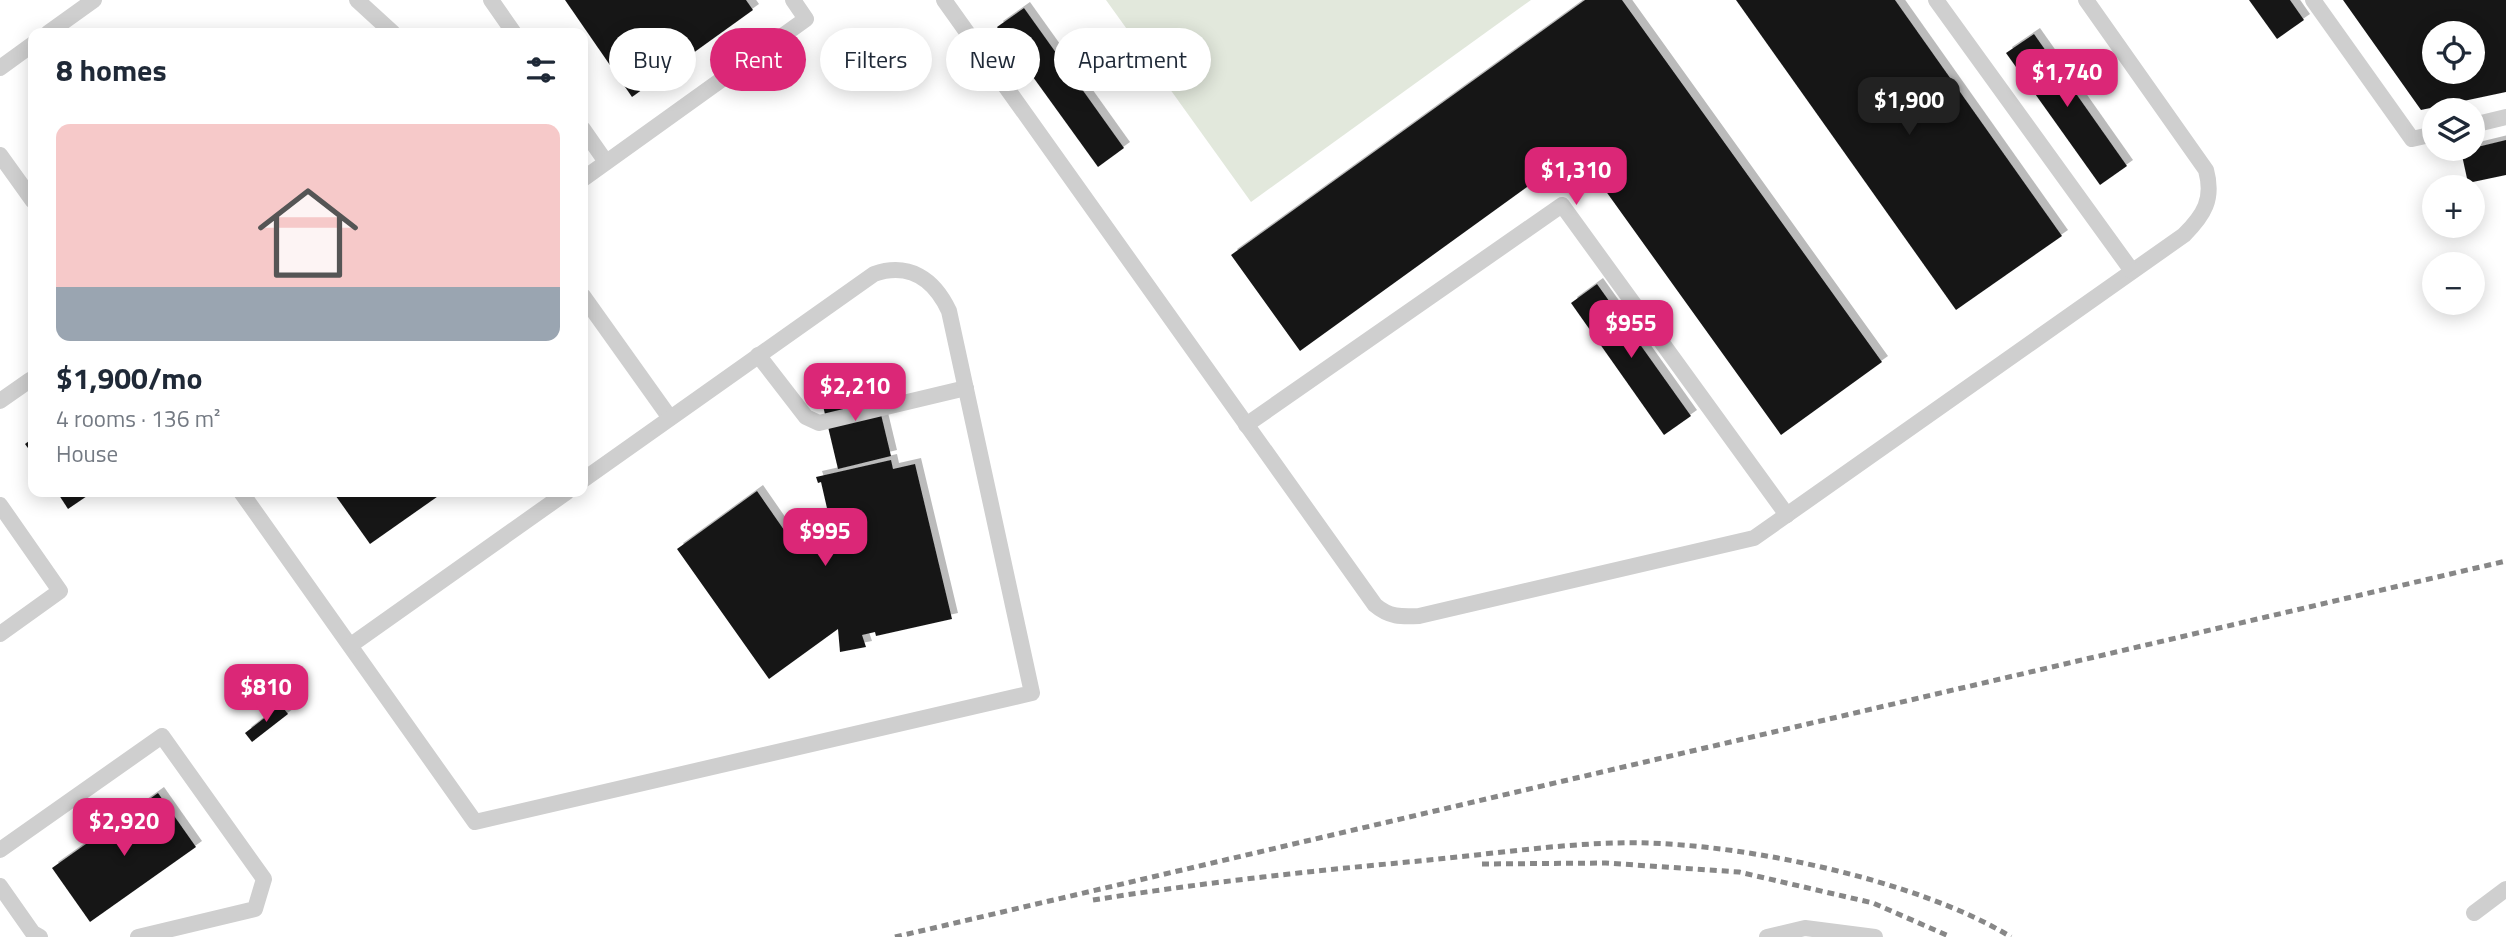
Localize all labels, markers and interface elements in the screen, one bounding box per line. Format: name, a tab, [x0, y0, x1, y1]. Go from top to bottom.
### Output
map controls	[2422, 21, 2485, 315]
button: locate	[2422, 21, 2485, 84]
chip: Buy	[609, 28, 696, 91]
chip: Rent	[710, 28, 806, 91]
chip: Filters	[820, 28, 932, 91]
chip: New	[946, 28, 1040, 91]
chip: Apartment	[1054, 28, 1211, 91]
text: 8 homes	[56, 47, 167, 93]
pin: $1,740	[2010, 50, 2124, 109]
icon: filters	[522, 51, 560, 89]
text: $1,740	[2032, 54, 2102, 89]
pin: $1,900	[1852, 78, 1966, 137]
text: $1,900	[1874, 82, 1944, 117]
button: layers	[2422, 98, 2485, 161]
pin: $1,310	[1519, 148, 1633, 207]
text: $1,310	[1541, 152, 1611, 187]
icon: home	[245, 170, 371, 296]
button: +	[2422, 175, 2485, 238]
button: −	[2422, 252, 2485, 315]
pin: $955	[1590, 300, 1672, 360]
text: $955	[1605, 305, 1657, 340]
text: $1,900/mo	[56, 355, 202, 401]
pin: $2,210	[798, 364, 912, 423]
text: $2,210	[820, 368, 890, 403]
text: 4 rooms · 136 m²	[56, 401, 220, 436]
text: House	[56, 436, 118, 471]
pin: $995	[784, 508, 866, 568]
text: $995	[799, 513, 851, 548]
pin: $810	[225, 664, 307, 724]
text: $810	[240, 669, 292, 704]
pin: $2,920	[67, 798, 181, 858]
text: $2,920	[89, 803, 159, 838]

